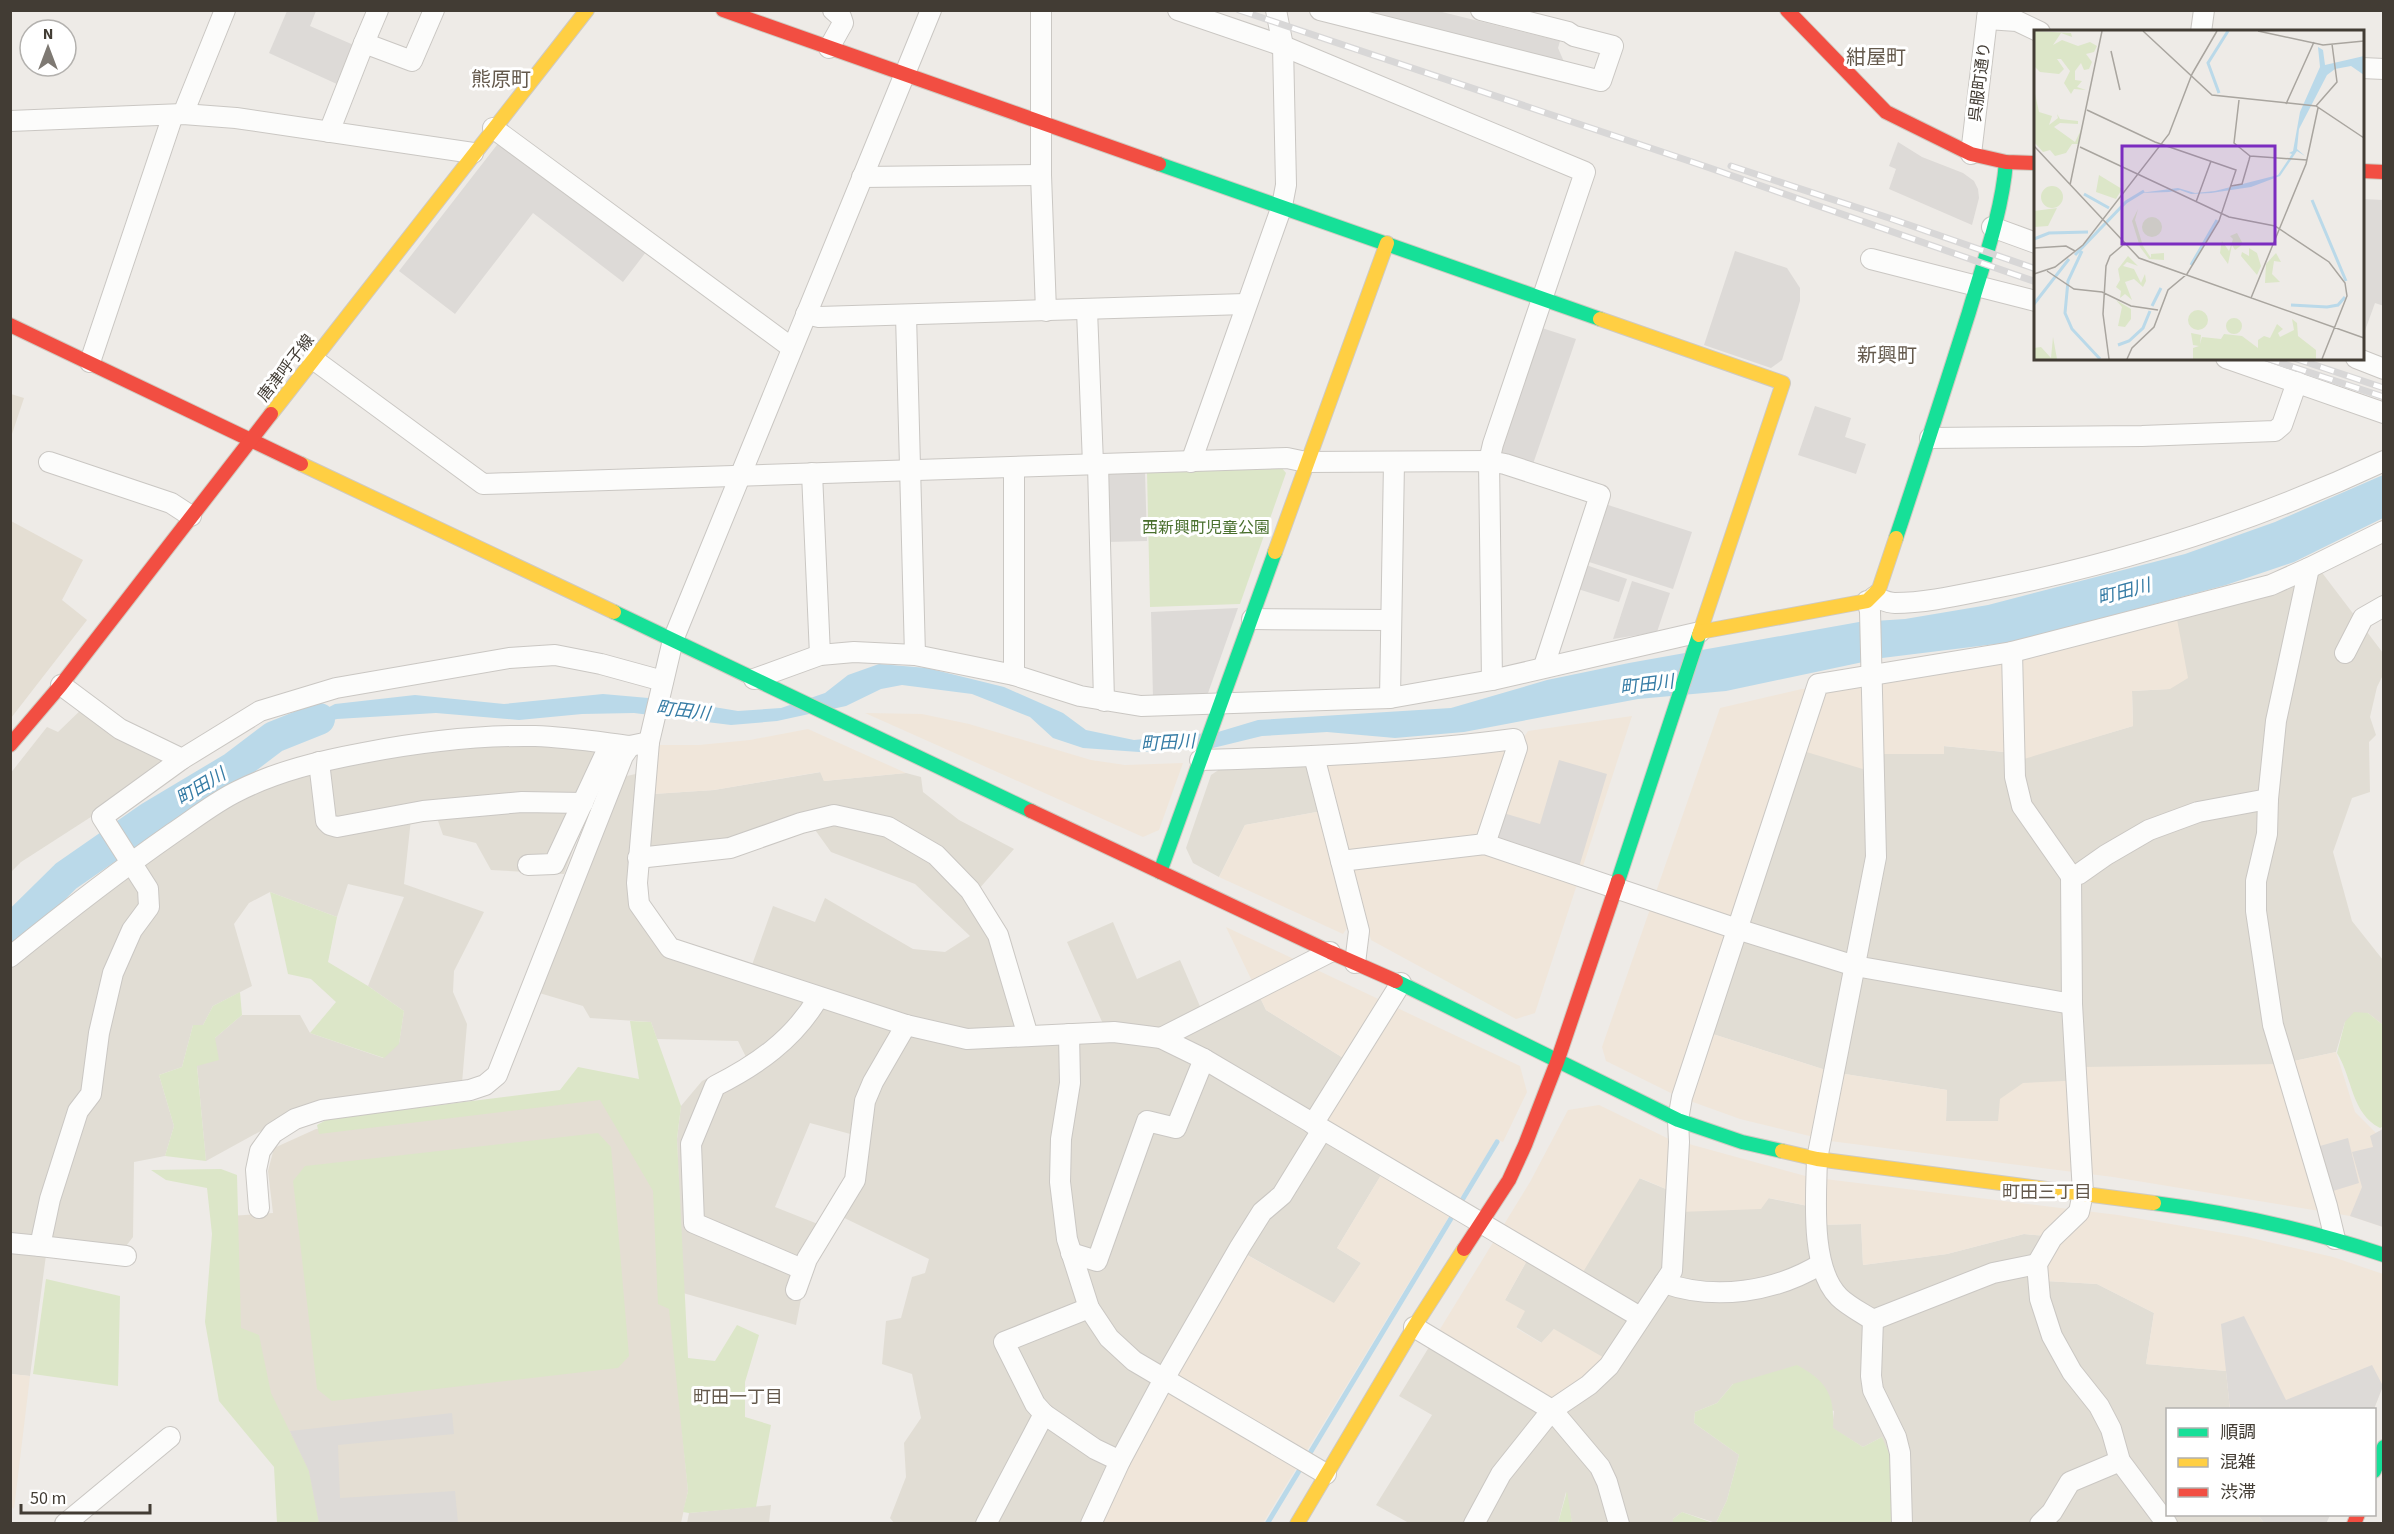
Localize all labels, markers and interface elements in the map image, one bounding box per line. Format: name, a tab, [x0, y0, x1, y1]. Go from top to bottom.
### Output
north arrow	[18, 18, 78, 78]
text: N	[43, 23, 53, 45]
inset map	[2034, 30, 2364, 360]
street label: 呉服町通り	[1964, 41, 1996, 123]
district label: 紺屋町	[1846, 44, 1906, 72]
district label: 熊原町	[471, 66, 531, 94]
street label: 唐津呼子線	[253, 330, 319, 406]
district label: 新興町	[1857, 342, 1917, 370]
park label: 西新興町児童公園	[1142, 517, 1270, 539]
water label: 町田川	[2095, 572, 2155, 611]
water label: 町田川	[1619, 669, 1677, 701]
water label: 町田川	[655, 695, 713, 727]
water label: 町田川	[1140, 729, 1198, 757]
water label: 町田川	[171, 761, 232, 812]
district label: 町田三丁目	[2002, 1180, 2092, 1205]
district label: 町田一丁目	[693, 1385, 783, 1410]
legend	[2166, 1408, 2376, 1516]
text: 順調	[2220, 1420, 2256, 1445]
text: 混雑	[2220, 1450, 2256, 1475]
scale bar	[21, 1477, 150, 1515]
text: 渋滞	[2220, 1480, 2256, 1505]
text: 50 m	[30, 1486, 66, 1511]

